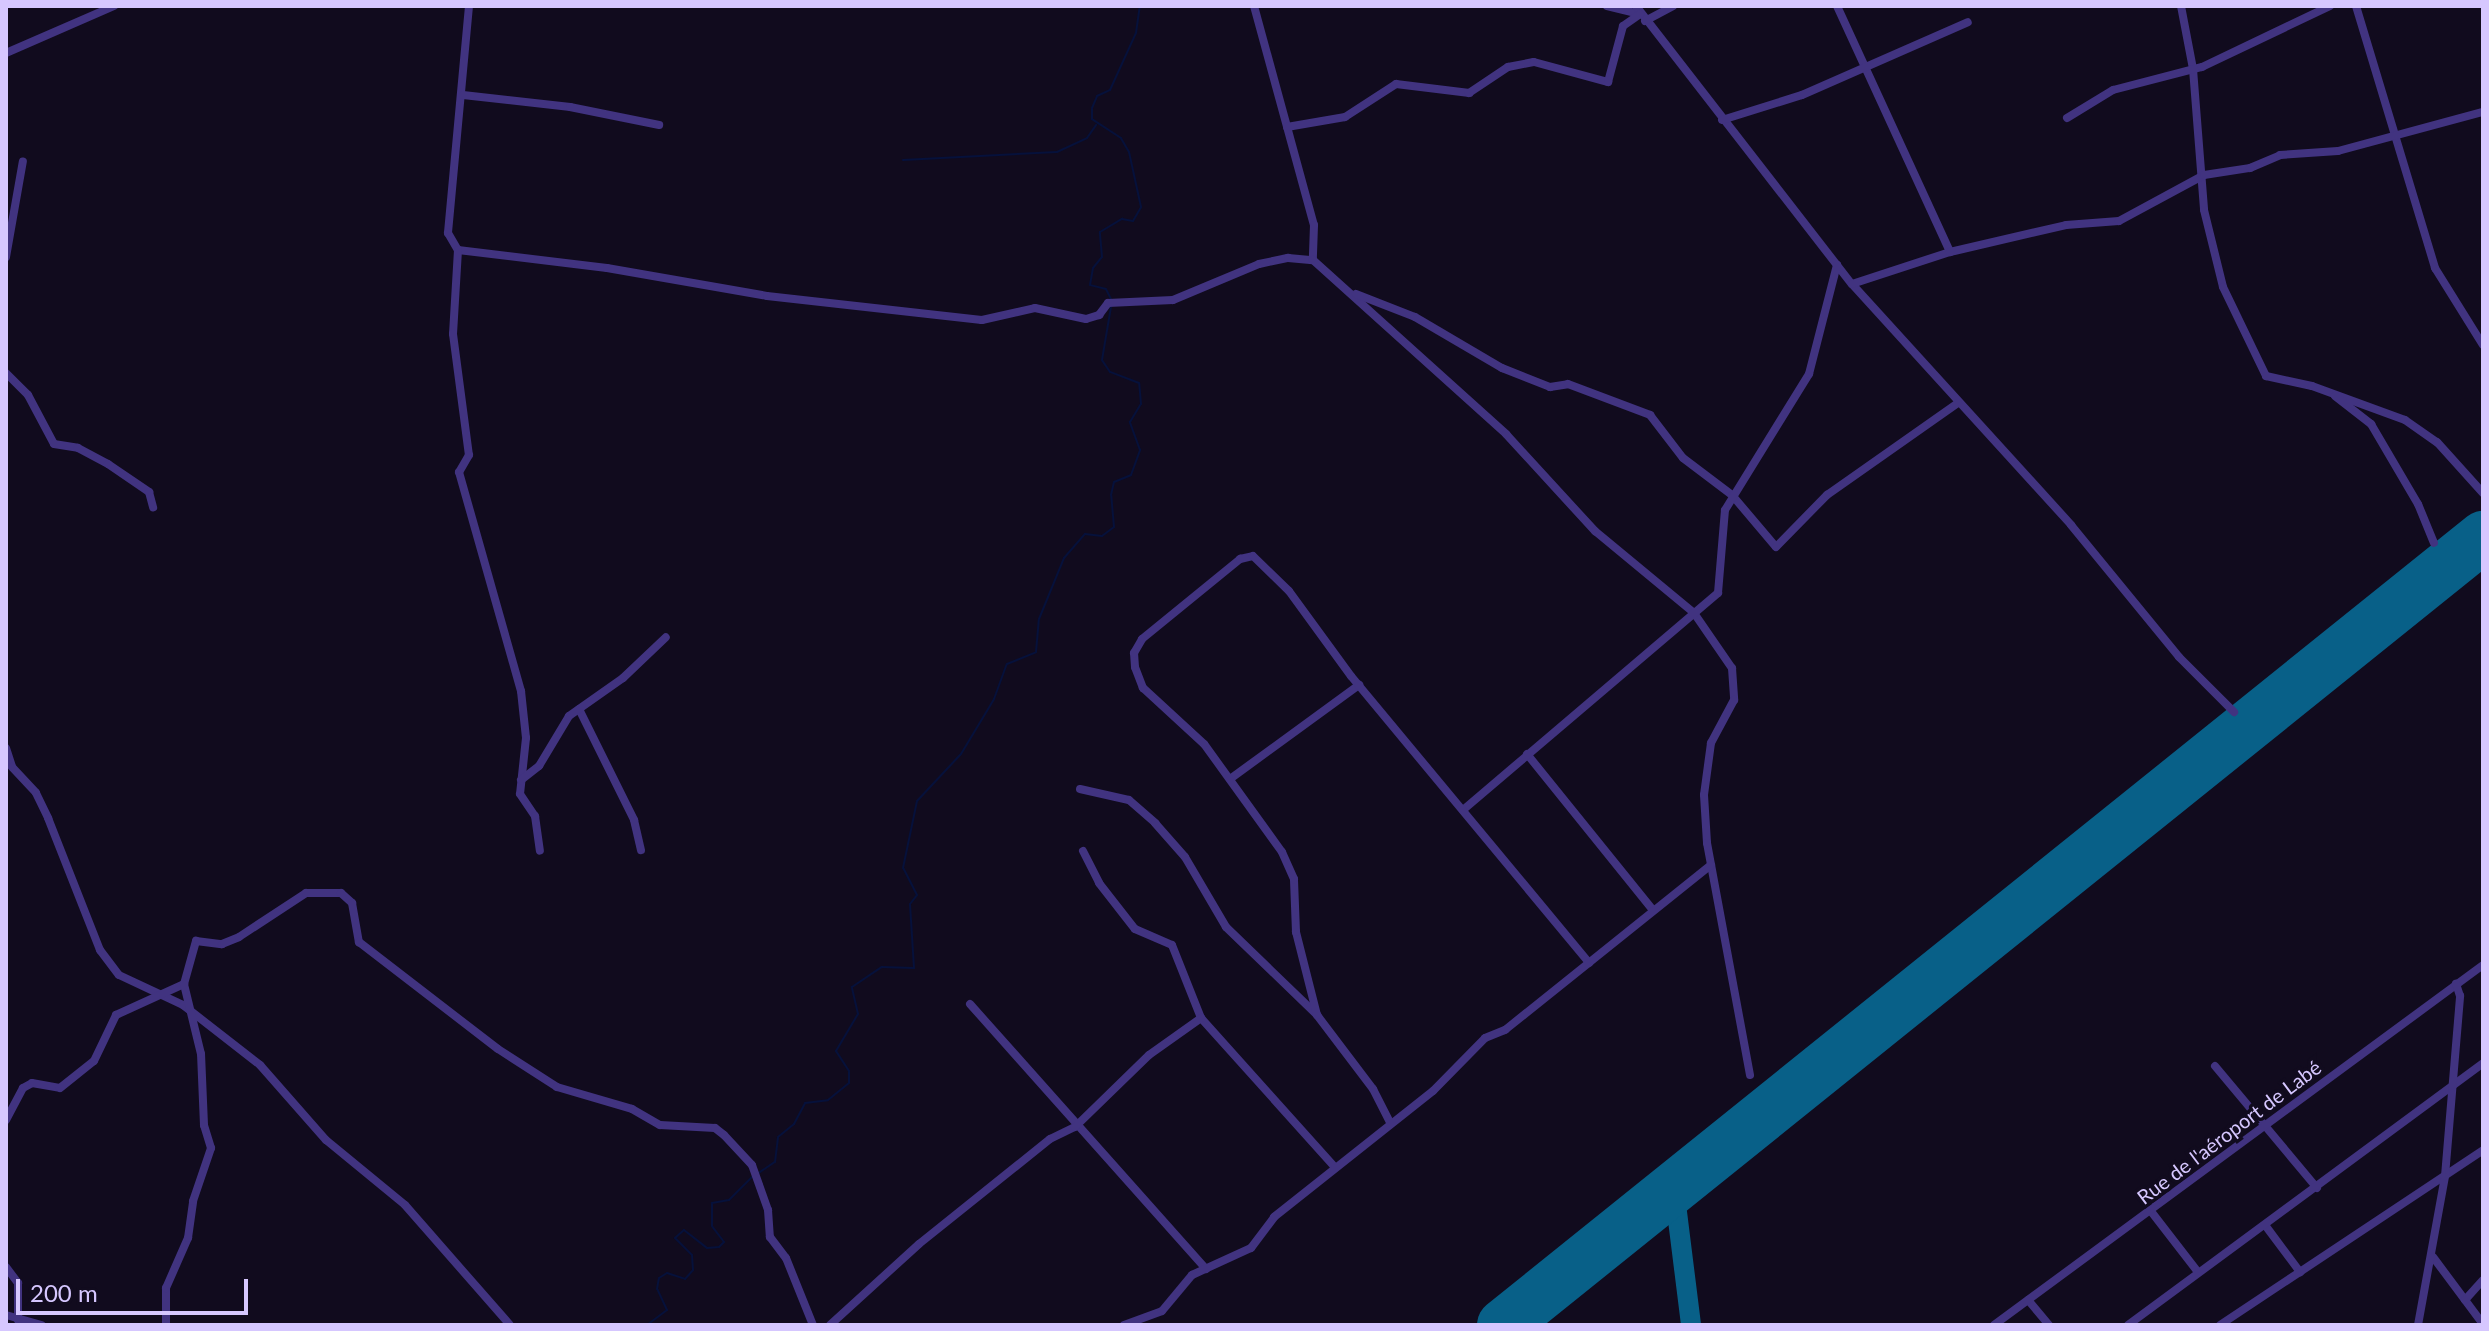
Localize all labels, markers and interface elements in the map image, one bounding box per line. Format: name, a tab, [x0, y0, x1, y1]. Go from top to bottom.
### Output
street label: Rue de l'aéroport de Labé	[2132, 1055, 2326, 1209]
scale bar	[20, 1263, 252, 1313]
text: 200 m	[30, 1278, 98, 1307]

